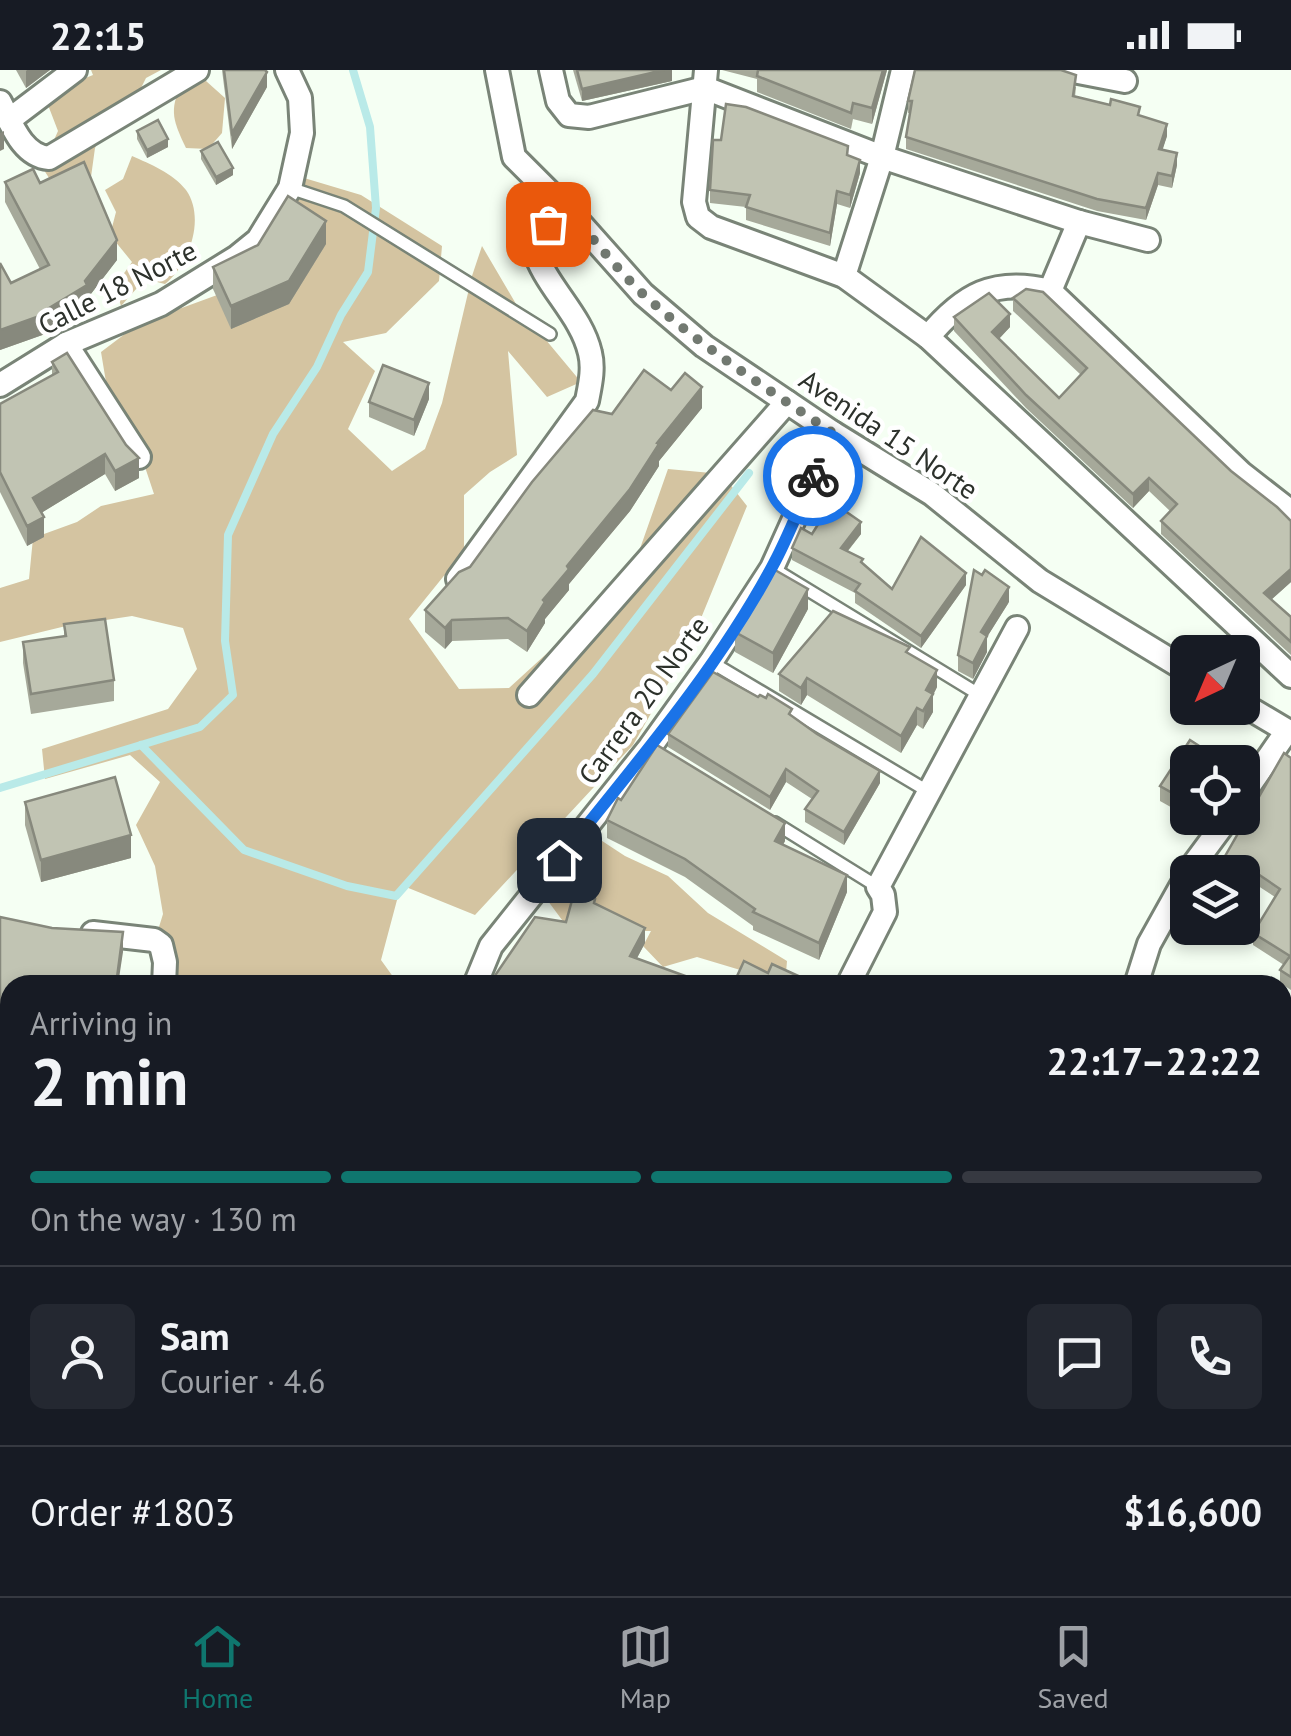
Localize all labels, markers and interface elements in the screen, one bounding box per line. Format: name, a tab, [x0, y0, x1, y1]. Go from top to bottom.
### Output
text: 22:15	[50, 11, 146, 60]
pin	[506, 182, 591, 267]
icon: bag	[521, 197, 576, 252]
street label: Calle 18 Norte	[31, 231, 203, 343]
street label: Avenida 15 Norte	[793, 361, 985, 507]
courier	[763, 426, 863, 526]
icon: bike	[786, 449, 841, 504]
street label: Carrera 20 Norte	[569, 609, 717, 791]
north arrow	[1170, 635, 1260, 725]
map controls	[1170, 635, 1260, 945]
button: locate	[1170, 745, 1260, 835]
pin	[517, 818, 602, 903]
icon: home	[532, 833, 587, 888]
button: layers	[1170, 855, 1260, 945]
text: Arriving in	[30, 1002, 172, 1044]
text: 22:17–22:22	[1047, 1036, 1262, 1085]
text: 2 min	[30, 1039, 189, 1123]
text: On the way · 130 m	[30, 1198, 297, 1240]
button: person	[30, 1304, 135, 1409]
button: chat	[1027, 1304, 1132, 1409]
button: phone	[1157, 1304, 1262, 1409]
text: Sam	[160, 1311, 230, 1360]
text: Courier · 4.6	[160, 1360, 326, 1402]
text: Order #1803	[30, 1487, 235, 1536]
text: $16,600	[1123, 1487, 1262, 1536]
tab: Home	[182, 1619, 253, 1716]
tab: Map	[618, 1619, 673, 1716]
tab: Saved	[1037, 1619, 1109, 1716]

